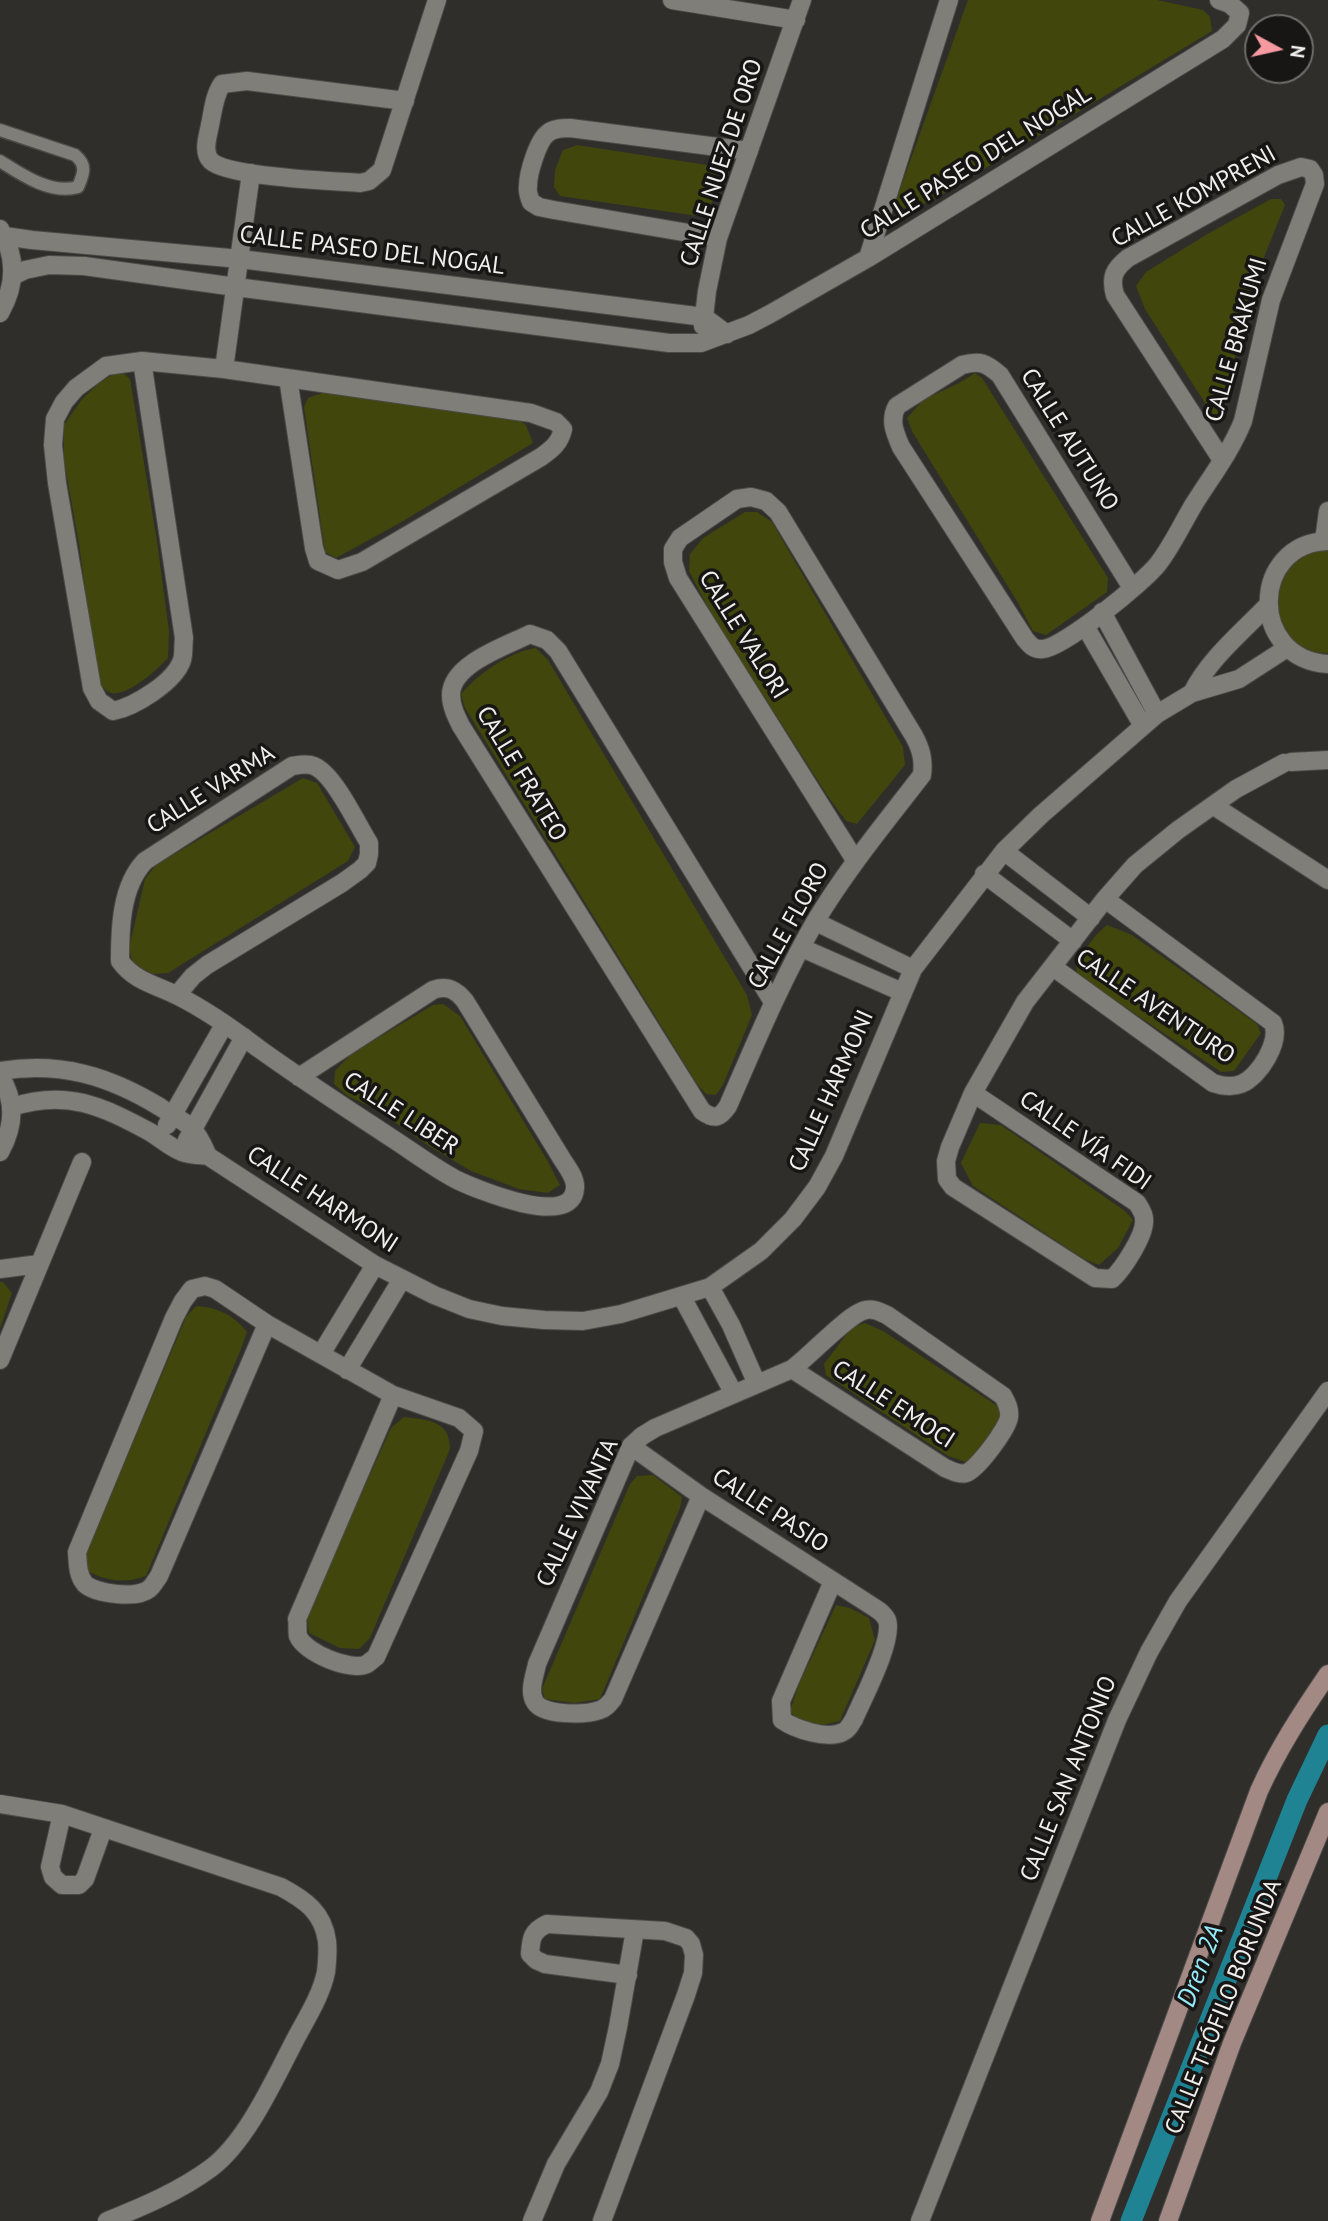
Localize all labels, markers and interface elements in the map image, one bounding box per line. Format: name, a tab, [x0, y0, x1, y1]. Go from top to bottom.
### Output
north arrow	[1244, 14, 1314, 84]
text: N	[1285, 44, 1311, 59]
street label: CALLE NUEZ DE ORO	[675, 56, 769, 270]
street label: CALLE PASEO DEL NOGAL	[855, 80, 1097, 246]
street label: CALLE KOMPRENI	[1107, 140, 1281, 254]
street label: CALLE PASEO DEL NOGAL	[238, 220, 506, 282]
street label: CALLE BRAKUMI	[1200, 255, 1274, 425]
street label: CALLE AUTUNO	[1014, 364, 1124, 516]
street label: CALLE VALORI	[692, 565, 794, 705]
street label: CALLE FRATEO	[469, 701, 573, 847]
street label: CALLE VARMA	[142, 739, 280, 841]
street label: CALLE FLORO	[742, 858, 836, 994]
street label: CALLE AVENTURO	[1070, 943, 1240, 1071]
street label: CALLE HARMONI	[783, 1006, 881, 1176]
street label: CALLE LIBER	[338, 1066, 464, 1162]
street label: CALLE VÍA FIDI	[1014, 1085, 1156, 1197]
street label: CALLE HARMONI	[241, 1141, 403, 1259]
street label: CALLE EMOCI	[826, 1355, 960, 1455]
street label: CALLE VIVANTA	[531, 1434, 625, 1592]
street label: CALLE PASIO	[706, 1463, 834, 1559]
street label: CALLE SAN ANTONIO	[1015, 1672, 1123, 1886]
street label: CALLE TEÓFILO BORUNDA	[1160, 1875, 1288, 2139]
water label: Dren 2A	[1171, 1921, 1231, 2011]

